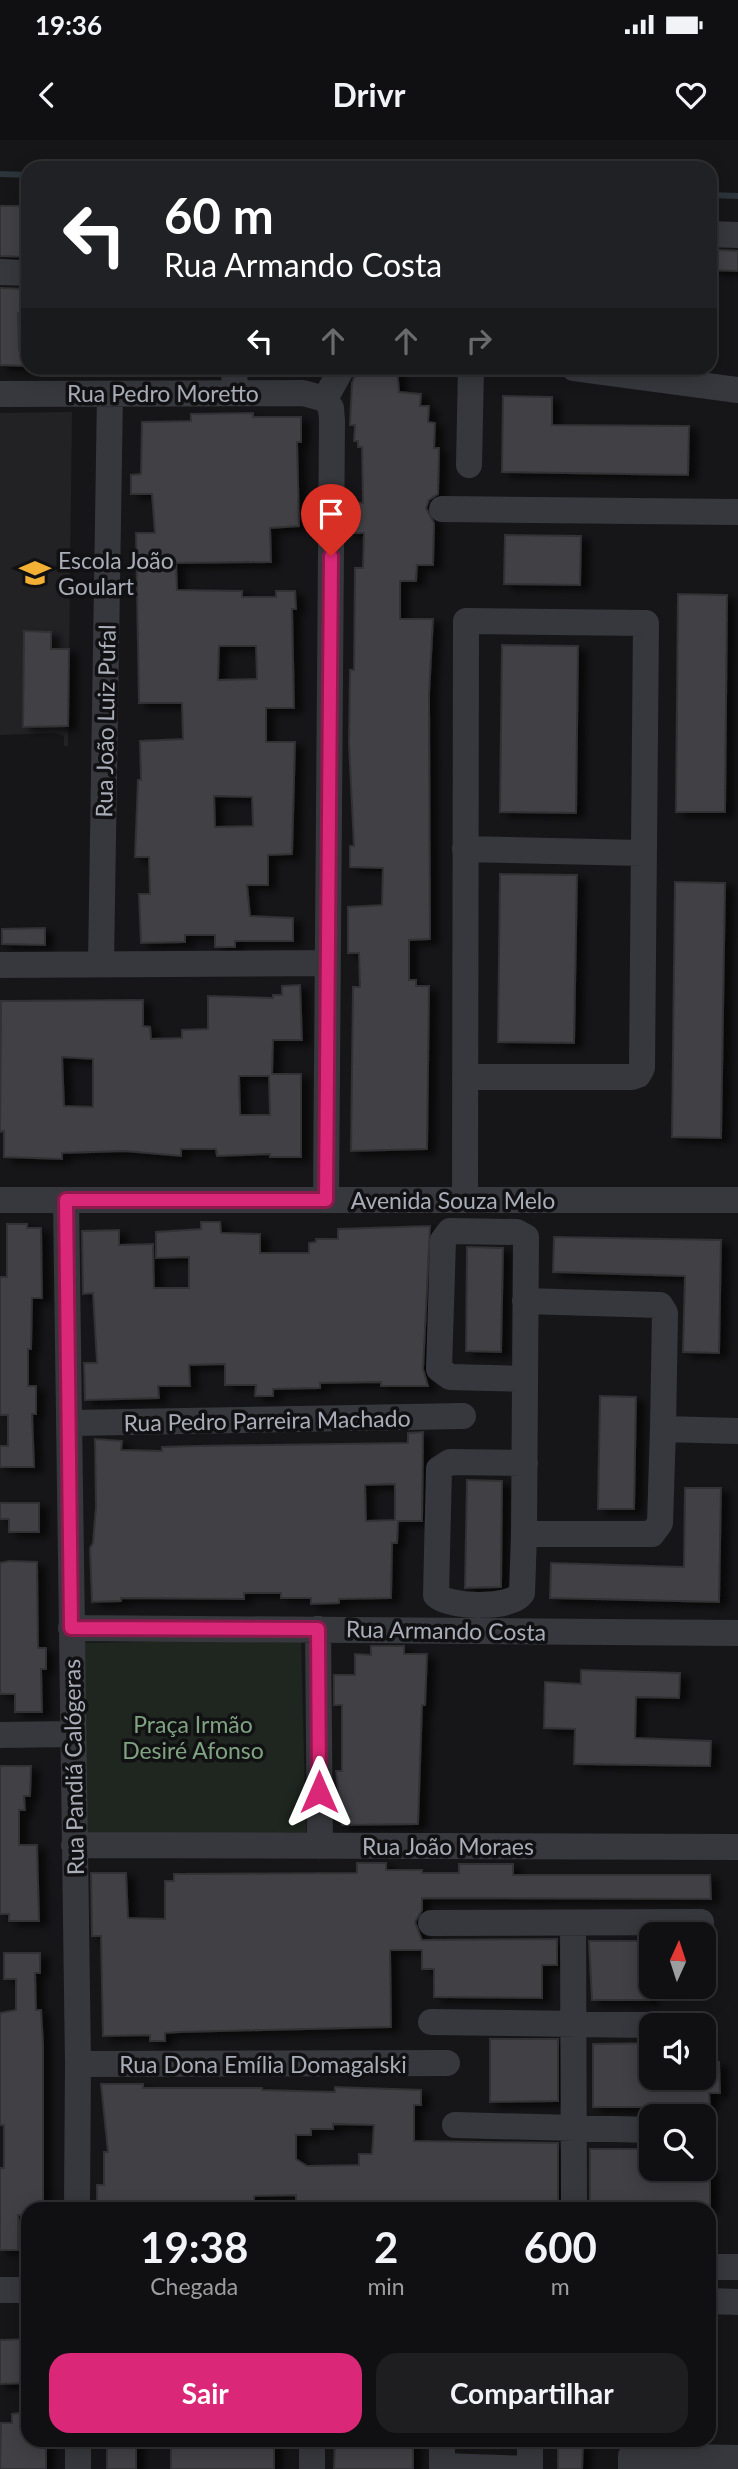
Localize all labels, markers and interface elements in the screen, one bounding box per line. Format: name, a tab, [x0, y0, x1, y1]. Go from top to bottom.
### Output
text: 19:36	[35, 9, 102, 41]
text: Drivr	[333, 75, 405, 114]
icon: back	[28, 76, 66, 114]
icon: heart	[672, 76, 710, 114]
text: 60 m	[164, 186, 274, 244]
icon: left	[49, 189, 140, 280]
text: Rua Armando Costa	[164, 245, 442, 284]
icon: left	[241, 322, 279, 360]
icon: ahead	[314, 322, 352, 360]
icon: ahead	[387, 322, 425, 360]
icon: right	[460, 322, 498, 360]
street label: Rua Pedro Moretto	[67, 379, 259, 407]
pin	[301, 484, 361, 556]
icon: arrive	[312, 495, 350, 533]
place label: Escola João Goulart	[58, 546, 174, 600]
school or university icon: Escola João Goulart	[18, 556, 52, 590]
street label: Rua João Luiz Pufal	[89, 624, 121, 818]
street label: Avenida Souza Melo	[351, 1186, 555, 1214]
street label: Rua Pedro Parreira Machado	[123, 1403, 411, 1437]
street label: Rua Armando Costa	[346, 1614, 546, 1646]
street label: Rua Pandiá Calógeras	[57, 1659, 89, 1875]
park label: Praça Irmão Desiré Afonso	[122, 1710, 264, 1764]
position arrow	[282, 1755, 356, 1829]
street label: Rua João Moraes	[362, 1832, 534, 1860]
north arrow	[639, 1922, 716, 1998]
map controls	[639, 1922, 716, 2181]
button: sound	[639, 2013, 716, 2090]
street label: Rua Dona Emília Domagalski	[119, 2050, 407, 2078]
button: search	[639, 2104, 716, 2181]
text: 19:38	[140, 2222, 248, 2272]
text: 2	[374, 2222, 398, 2272]
text: 600	[524, 2222, 597, 2272]
text: Chegada	[150, 2272, 238, 2300]
text: min	[367, 2272, 405, 2300]
text: m	[551, 2272, 570, 2300]
button: Sair	[49, 2353, 362, 2433]
button: Compartilhar	[376, 2353, 688, 2433]

